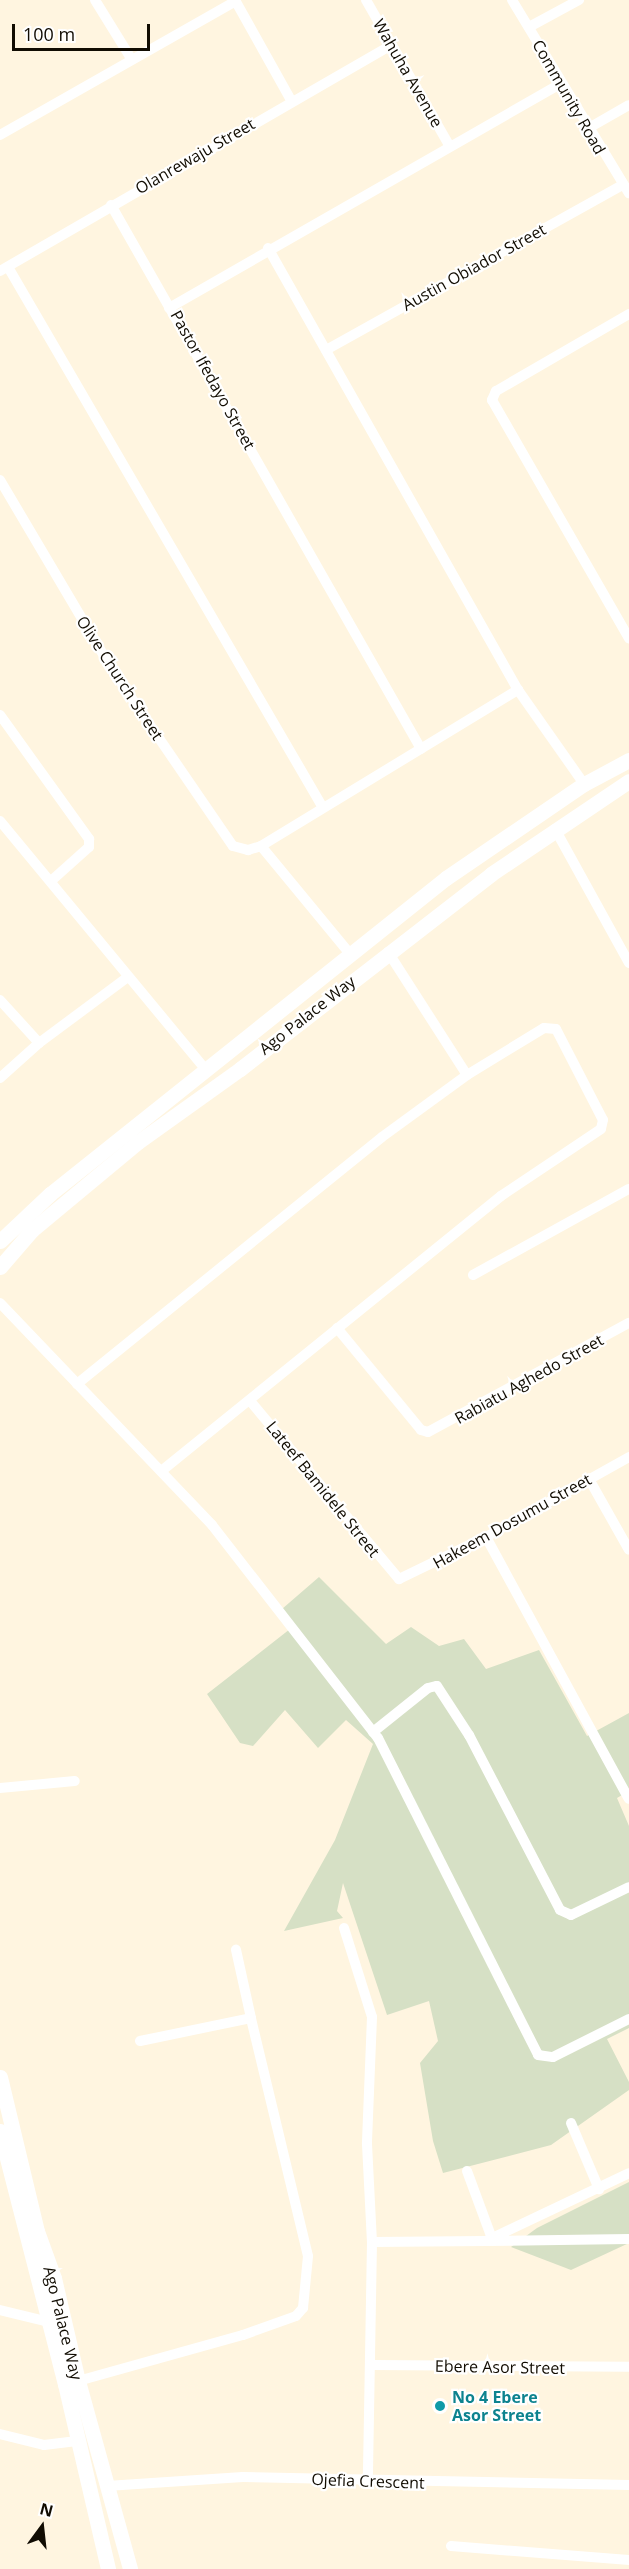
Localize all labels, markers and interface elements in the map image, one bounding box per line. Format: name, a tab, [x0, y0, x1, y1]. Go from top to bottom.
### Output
scale bar	[15, 12, 153, 50]
street label: Wahuha Avenue	[369, 15, 447, 131]
text: 100 m	[23, 22, 75, 46]
street label: Community Road	[528, 36, 610, 158]
street label: Olanrewaju Street	[132, 114, 258, 198]
street label: Austin Obiador Street	[399, 220, 549, 314]
street label: Pastor Ifedayo Street	[167, 307, 259, 453]
street label: Olive Church Street	[73, 612, 167, 744]
street label: Ago Palace Way	[255, 972, 359, 1058]
street label: Rabiatu Aghedo Street	[451, 1330, 607, 1428]
street label: Lateef Bamidele Street	[262, 1417, 384, 1561]
street label: Hakeem Dosumu Street	[429, 1469, 595, 1573]
street label: Ago Palace Way	[40, 2264, 86, 2382]
street label: Ebere Asor Street	[435, 2356, 565, 2378]
place label: No 4 Ebere Asor Street	[452, 2387, 541, 2425]
marker: No 4 Ebere Asor Street	[433, 2399, 447, 2413]
street label: Ojefia Crescent	[311, 2469, 425, 2493]
north arrow	[12, 2497, 72, 2557]
text: N	[38, 2497, 56, 2522]

